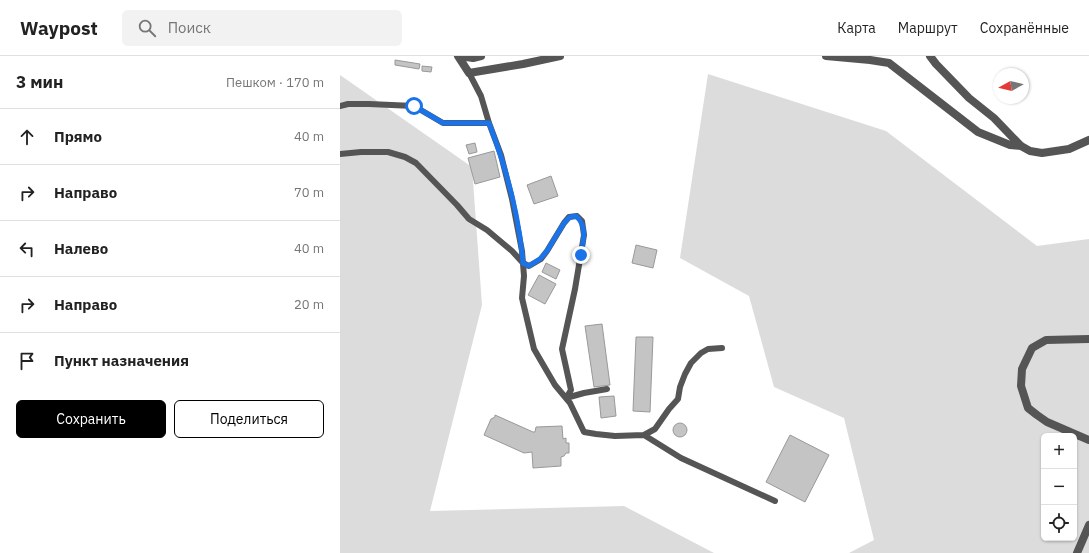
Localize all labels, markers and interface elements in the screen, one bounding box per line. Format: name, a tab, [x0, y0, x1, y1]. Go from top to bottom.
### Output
search box	[122, 10, 402, 46]
text: Waypost	[20, 16, 98, 40]
icon: search	[136, 17, 158, 39]
text: Поиск	[168, 18, 211, 37]
text: Карта	[837, 19, 876, 37]
text: Маршрут	[898, 19, 958, 37]
text: Сохранённые	[980, 19, 1069, 37]
north arrow	[993, 68, 1029, 104]
text: 3 мин	[16, 71, 63, 93]
text: Пешком · 170 m	[226, 74, 324, 91]
route start	[405, 97, 423, 115]
icon: ahead	[16, 126, 38, 148]
text: Прямо	[54, 127, 102, 146]
text: 40 m	[294, 128, 324, 145]
icon: right	[16, 182, 38, 204]
text: Направо	[54, 183, 117, 202]
text: 70 m	[294, 184, 324, 201]
icon: left	[16, 238, 38, 260]
text: Налево	[54, 239, 108, 258]
text: 40 m	[294, 240, 324, 257]
route end	[572, 246, 590, 264]
icon: right	[16, 294, 38, 316]
text: Направо	[54, 295, 117, 314]
text: 20 m	[294, 296, 324, 313]
icon: arrive	[16, 350, 38, 372]
text: Пункт назначения	[54, 351, 189, 370]
button: Сохранить	[16, 400, 166, 438]
button: Поделиться	[174, 400, 324, 438]
map controls	[1041, 433, 1077, 541]
button: +	[1041, 433, 1077, 469]
button: −	[1041, 469, 1077, 505]
button: locate	[1041, 505, 1077, 541]

